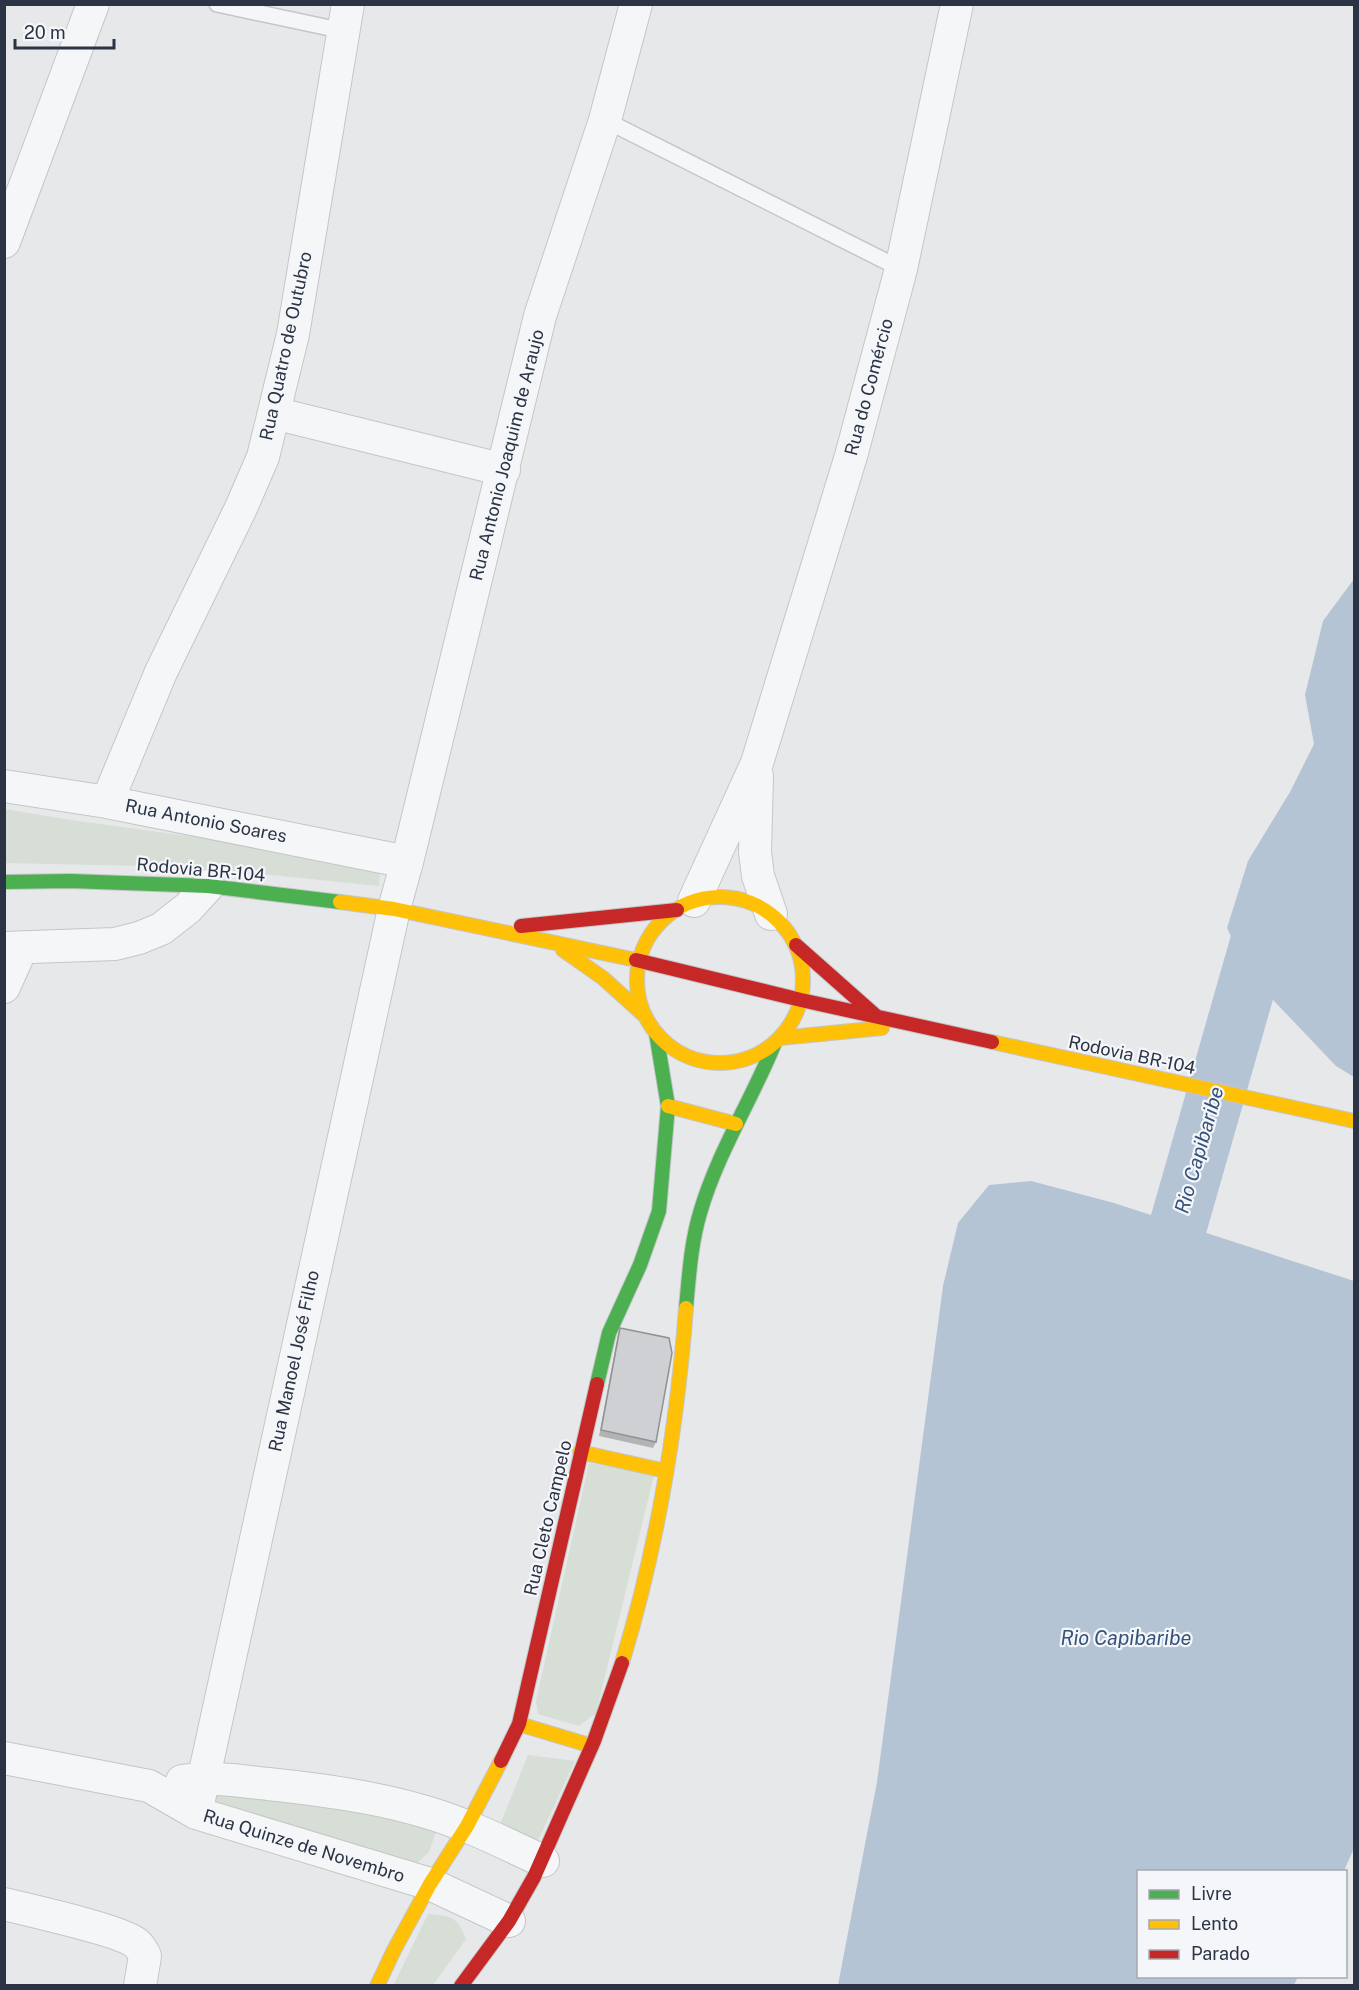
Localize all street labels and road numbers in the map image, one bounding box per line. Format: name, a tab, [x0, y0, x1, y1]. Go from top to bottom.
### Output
street label: Rua Quatro de Outubro	[255, 250, 316, 442]
street label: Rua do Comércio	[840, 316, 897, 458]
street label: Rua Antonio Joaquim de Araujo	[465, 327, 548, 583]
street label: Rua Antonio Soares	[124, 795, 289, 846]
street label: Rodovia BR-104	[136, 853, 266, 886]
street label: Rodovia BR-104	[1067, 1031, 1198, 1078]
street label: Rua Manoel José Filho	[264, 1268, 323, 1454]
street label: Rua Cleto Campelo	[519, 1438, 576, 1598]
street label: Rua Quinze de Novembro	[201, 1805, 407, 1886]

